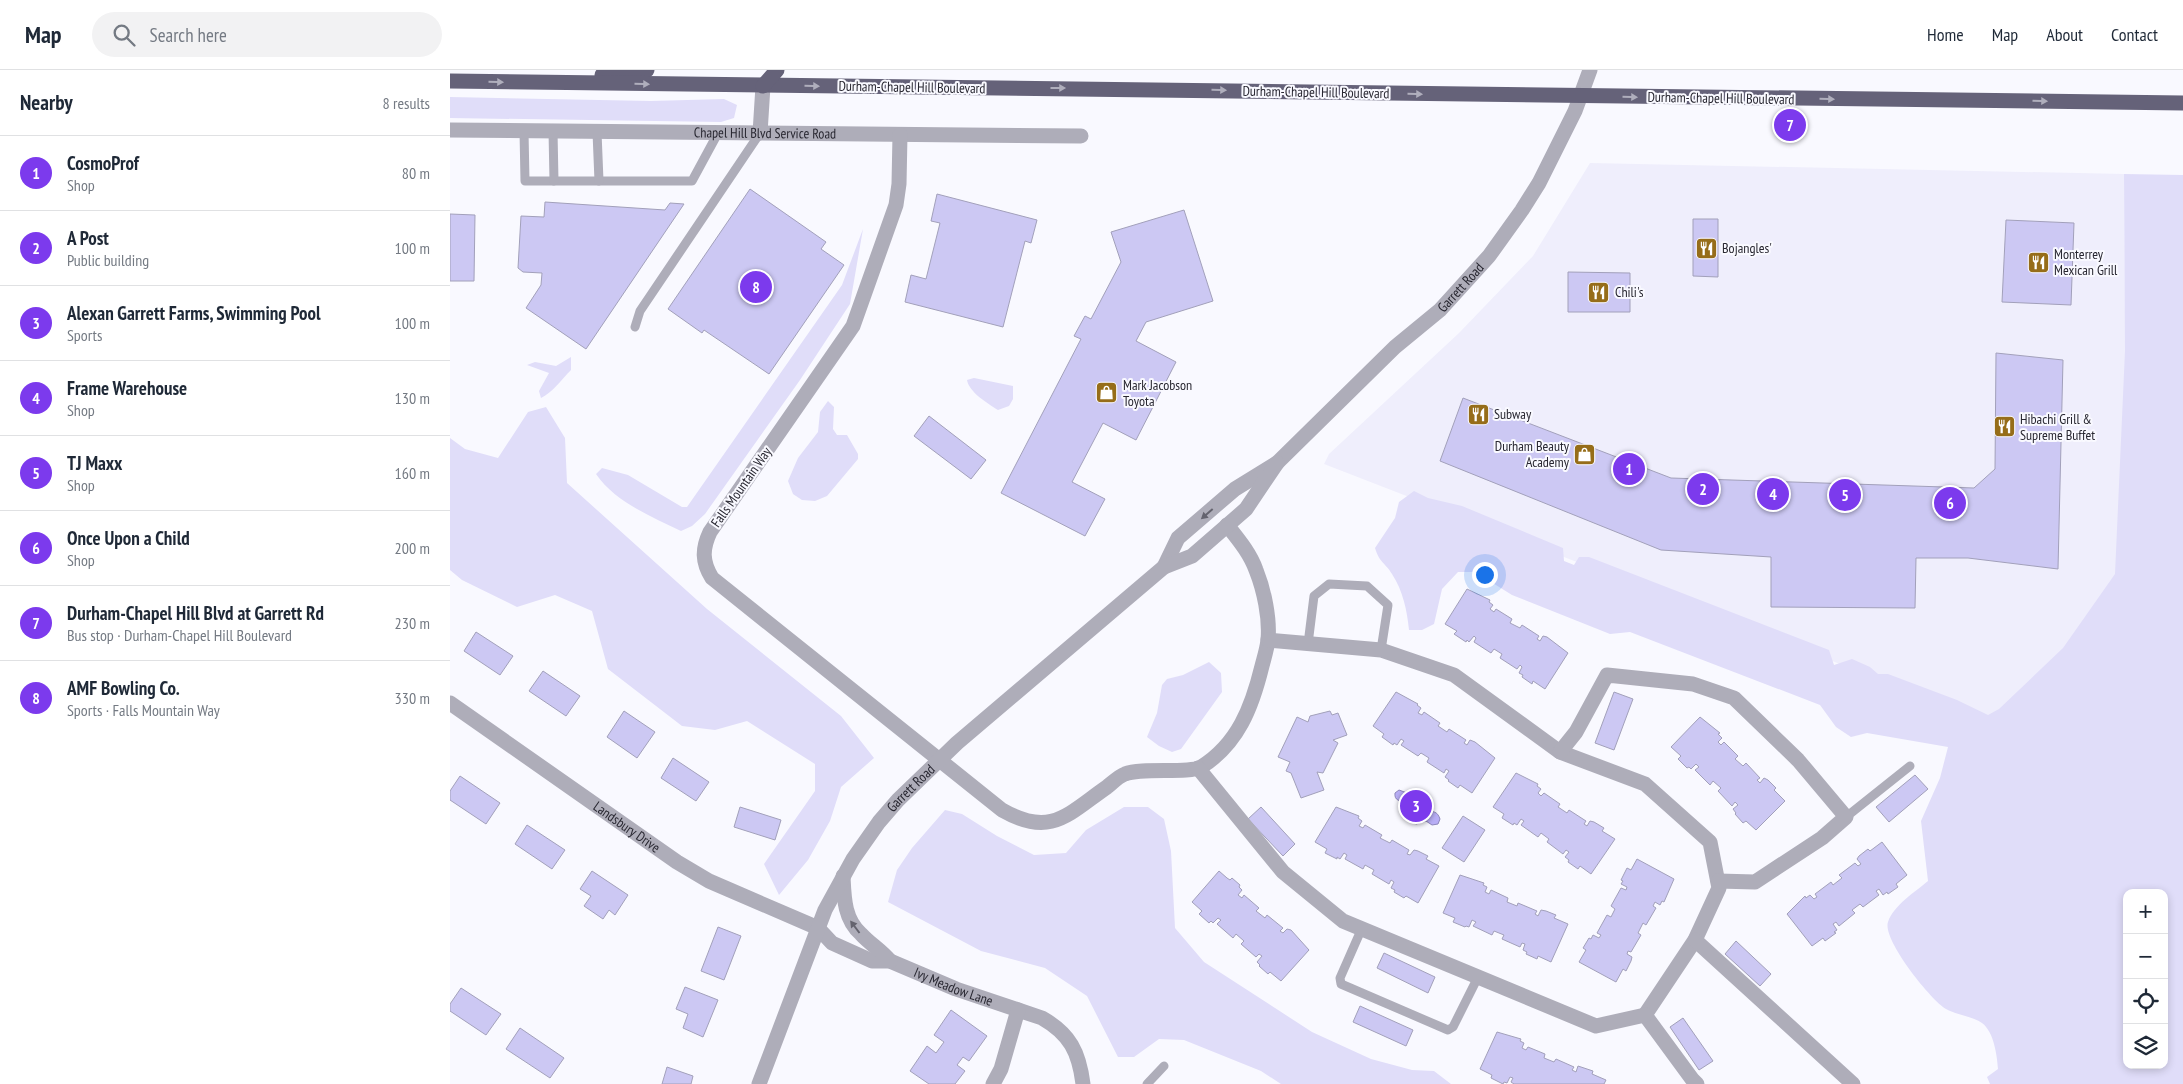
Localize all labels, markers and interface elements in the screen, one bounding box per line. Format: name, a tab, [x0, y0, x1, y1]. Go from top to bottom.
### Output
search box	[92, 12, 442, 57]
text: Map	[25, 19, 62, 50]
icon: search	[110, 21, 138, 49]
text: Search here	[150, 23, 227, 47]
text: Home	[1927, 23, 1964, 46]
text: Map	[1992, 23, 2018, 46]
text: About	[2046, 23, 2083, 46]
text: Contact	[2111, 23, 2158, 46]
street label: Durham-Chapel Hill Boulevard	[838, 77, 986, 97]
one-way arrow	[488, 78, 504, 86]
one-way arrow	[635, 80, 651, 88]
one-way arrow	[804, 82, 820, 90]
street label: Durham-Chapel Hill Boulevard	[1242, 82, 1390, 102]
one-way arrow	[1050, 85, 1066, 93]
one-way arrow	[1211, 86, 1227, 94]
street label: Durham-Chapel Hill Boulevard	[1647, 88, 1795, 108]
text: Nearby	[20, 89, 73, 116]
one-way arrow	[1407, 90, 1423, 98]
text: 8 results	[383, 93, 430, 113]
one-way arrow	[1622, 93, 1638, 101]
one-way arrow	[1820, 95, 1836, 103]
one-way arrow	[2032, 97, 2048, 105]
pin: 7	[1774, 106, 1806, 144]
street label: Chapel Hill Blvd Service Road	[694, 123, 836, 143]
text: CosmoProf	[67, 151, 139, 175]
text: 1	[32, 163, 40, 183]
text: 80 m	[402, 163, 430, 183]
text: Shop	[67, 175, 95, 195]
text: A Post	[67, 226, 109, 250]
restaurant icon: Bojangles'	[1694, 236, 1718, 260]
text: 2	[32, 238, 40, 258]
text: 100 m	[395, 238, 430, 258]
place label: Bojangles'	[1722, 239, 1772, 257]
place label: Monterrey Mexican Grill	[2054, 245, 2118, 279]
text: Public building	[67, 250, 149, 270]
restaurant icon: Monterrey Mexican Grill	[2026, 250, 2050, 274]
street label: Garrett Road	[1433, 259, 1488, 316]
pin: 8	[740, 268, 772, 306]
restaurant icon: Chili's	[1587, 280, 1611, 304]
place label: Chili's	[1615, 283, 1644, 301]
text: Alexan Garrett Farms, Swimming Pool	[67, 301, 321, 325]
text: 3	[32, 313, 40, 333]
text: 100 m	[395, 313, 430, 333]
text: Sports	[67, 325, 102, 345]
text: Frame Warehouse	[67, 376, 187, 400]
place label: Mark Jacobson Toyota	[1123, 376, 1192, 410]
shop icon: Mark Jacobson Toyota	[1095, 381, 1119, 405]
text: 4	[32, 388, 40, 408]
text: 130 m	[395, 388, 430, 408]
text: Shop	[67, 400, 95, 420]
restaurant icon: Subway	[1466, 402, 1490, 426]
place label: Subway	[1494, 405, 1532, 423]
place label: Hibachi Grill & Supreme Buffet	[2020, 410, 2095, 444]
restaurant icon: Hibachi Grill & Supreme Buffet	[1992, 415, 2016, 439]
place label: Durham Beauty Academy	[1495, 437, 1570, 471]
shop icon: Durham Beauty Academy	[1573, 442, 1597, 466]
street label: Falls Mountain Way	[707, 443, 776, 531]
pin: 1	[1613, 450, 1645, 488]
text: TJ Maxx	[67, 451, 122, 475]
text: 5	[32, 463, 40, 483]
text: 160 m	[395, 463, 430, 483]
pin: 2	[1687, 470, 1719, 508]
text: Shop	[67, 475, 95, 495]
pin: 4	[1757, 475, 1789, 513]
pin: 5	[1829, 476, 1861, 514]
pin: 6	[1934, 484, 1966, 522]
one-way arrow	[1200, 508, 1213, 519]
text: Once Upon a Child	[67, 526, 190, 550]
text: 6	[32, 538, 40, 558]
text: 200 m	[395, 538, 430, 558]
text: Shop	[67, 550, 95, 570]
your location	[1472, 562, 1498, 588]
text: Durham-Chapel Hill Blvd at Garrett Rd	[67, 601, 324, 625]
text: 7	[32, 613, 40, 633]
text: 230 m	[395, 613, 430, 633]
text: Bus stop · Durham-Chapel Hill Boulevard	[67, 625, 292, 645]
text: AMF Bowling Co.	[67, 676, 180, 700]
text: 8	[32, 688, 40, 708]
text: 330 m	[395, 688, 430, 708]
text: Sports · Falls Mountain Way	[67, 700, 220, 720]
street label: Garrett Road	[883, 760, 939, 816]
pin: 3	[1400, 787, 1432, 825]
street label: Landsbury Drive	[590, 797, 664, 857]
map controls	[2123, 889, 2168, 1069]
button: +	[2123, 889, 2168, 934]
one-way arrow	[850, 920, 860, 934]
button: −	[2123, 934, 2168, 979]
street label: Ivy Meadow Lane	[911, 963, 996, 1010]
button: locate	[2123, 979, 2168, 1024]
button: layers	[2123, 1024, 2168, 1069]

